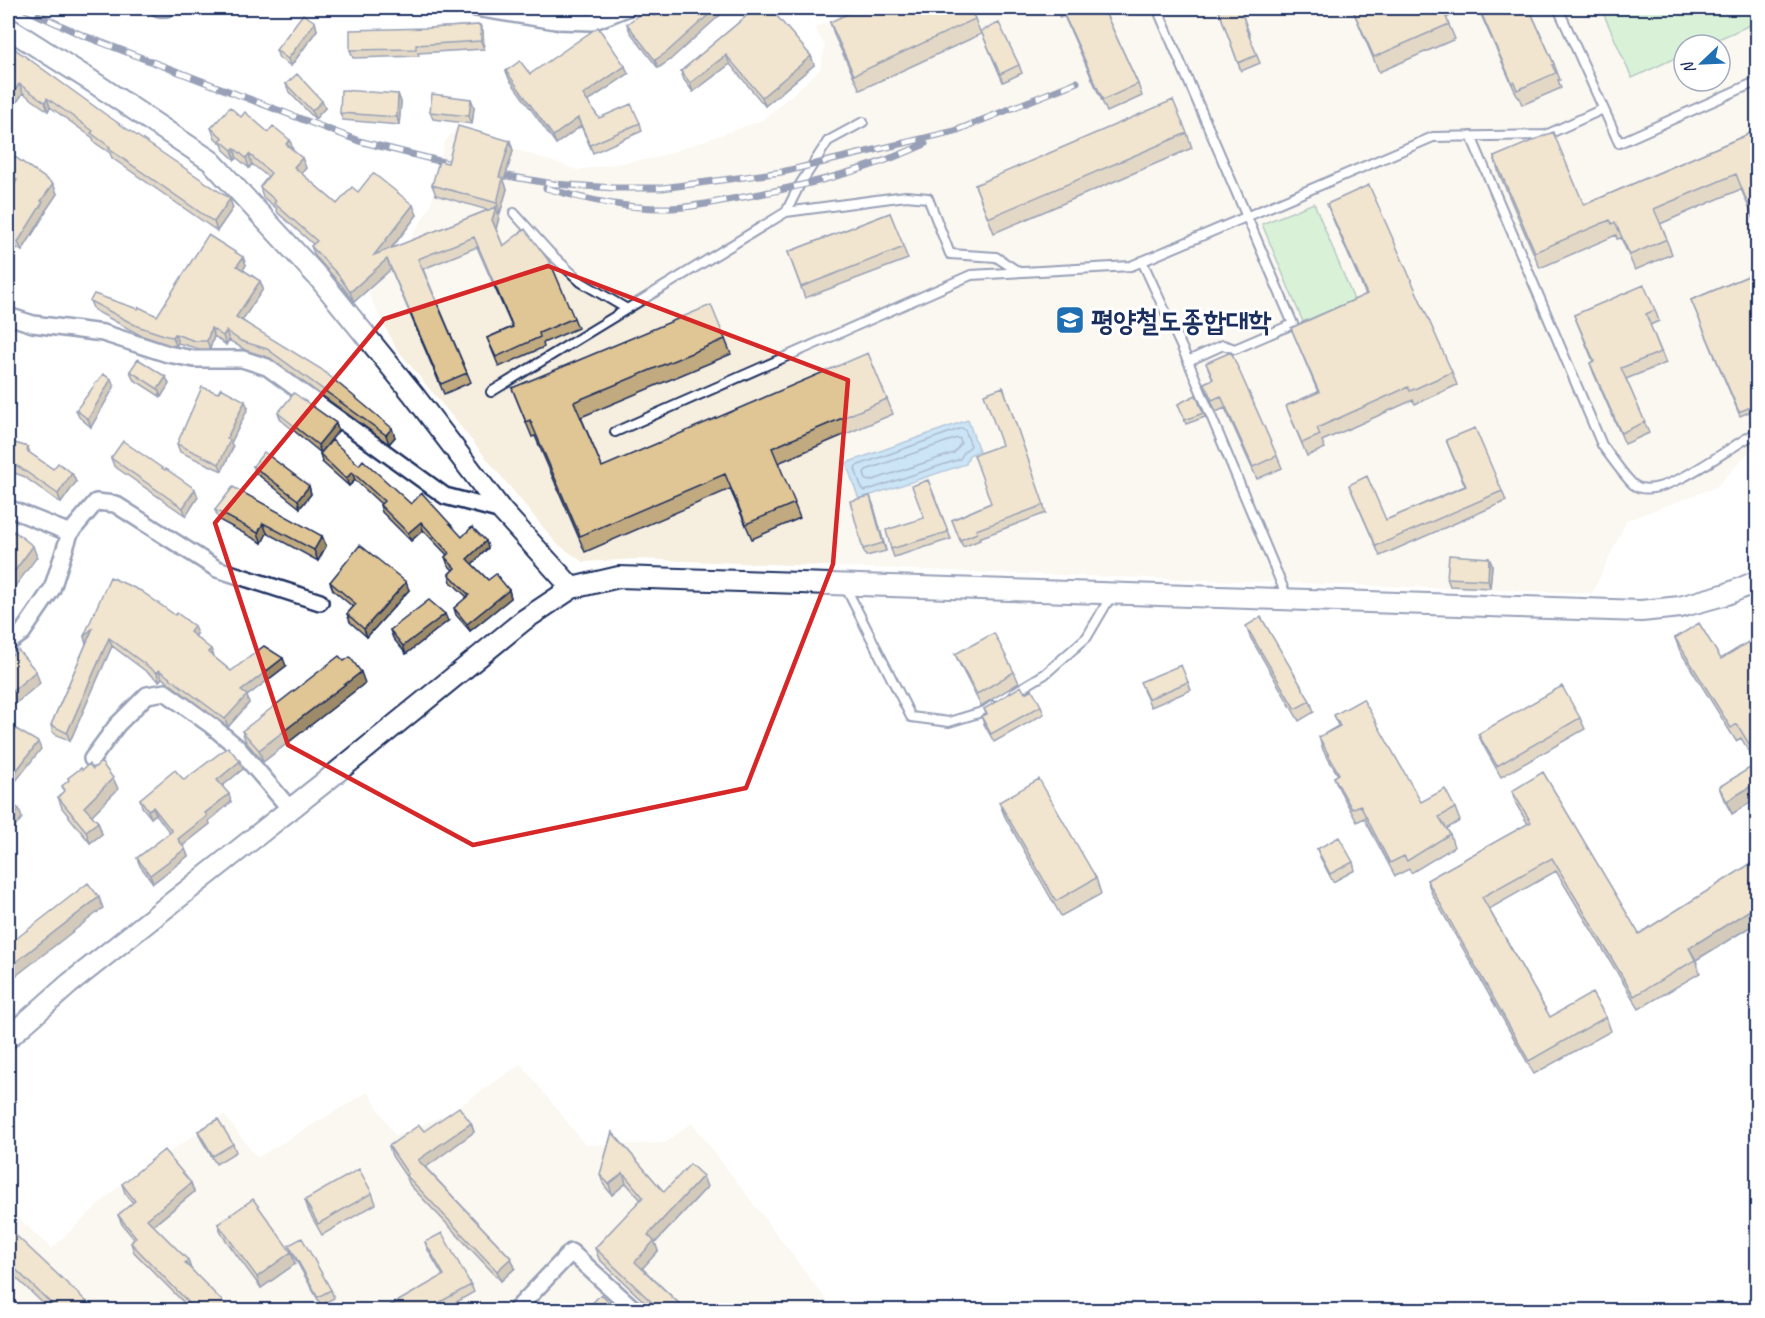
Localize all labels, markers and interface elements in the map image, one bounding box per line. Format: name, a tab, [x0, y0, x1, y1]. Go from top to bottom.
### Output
north arrow	[1672, 33, 1732, 93]
text: N	[1677, 57, 1700, 77]
place label: 평양철도종합대학	[1091, 303, 1272, 338]
school or university icon: 평양철도종합대학	[1054, 304, 1086, 336]

